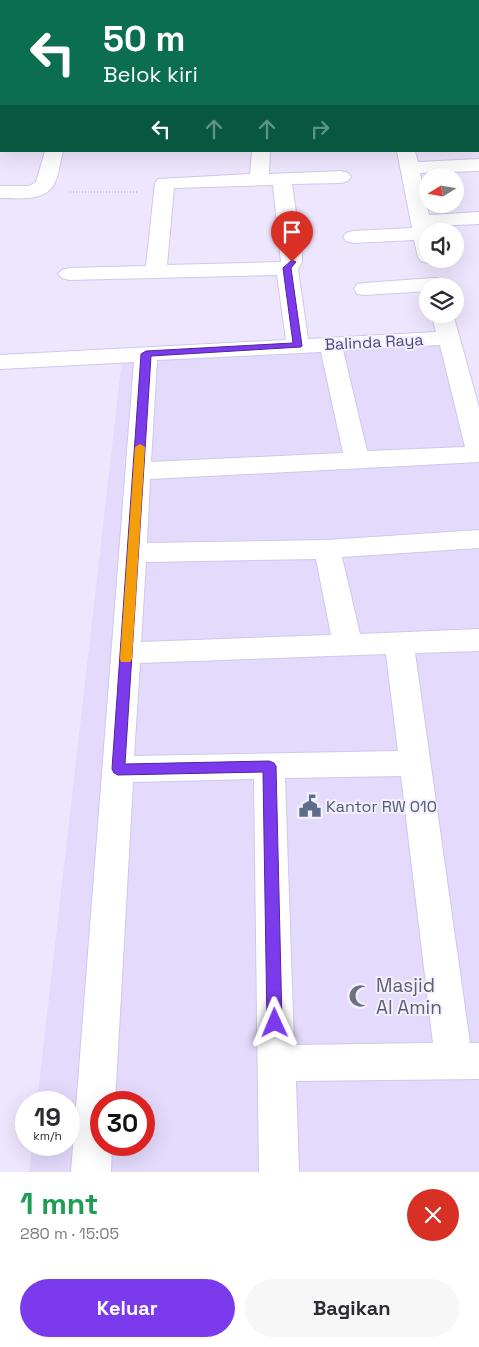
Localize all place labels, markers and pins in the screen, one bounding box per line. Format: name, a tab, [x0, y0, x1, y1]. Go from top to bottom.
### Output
pin	[271, 211, 313, 262]
public building icon: Kantor RW 010	[297, 793, 323, 819]
place label: Kantor RW 010	[326, 796, 437, 817]
place label: Masjid Al Amin	[376, 973, 442, 1020]
mosque icon: Masjid Al Amin	[347, 983, 373, 1009]

